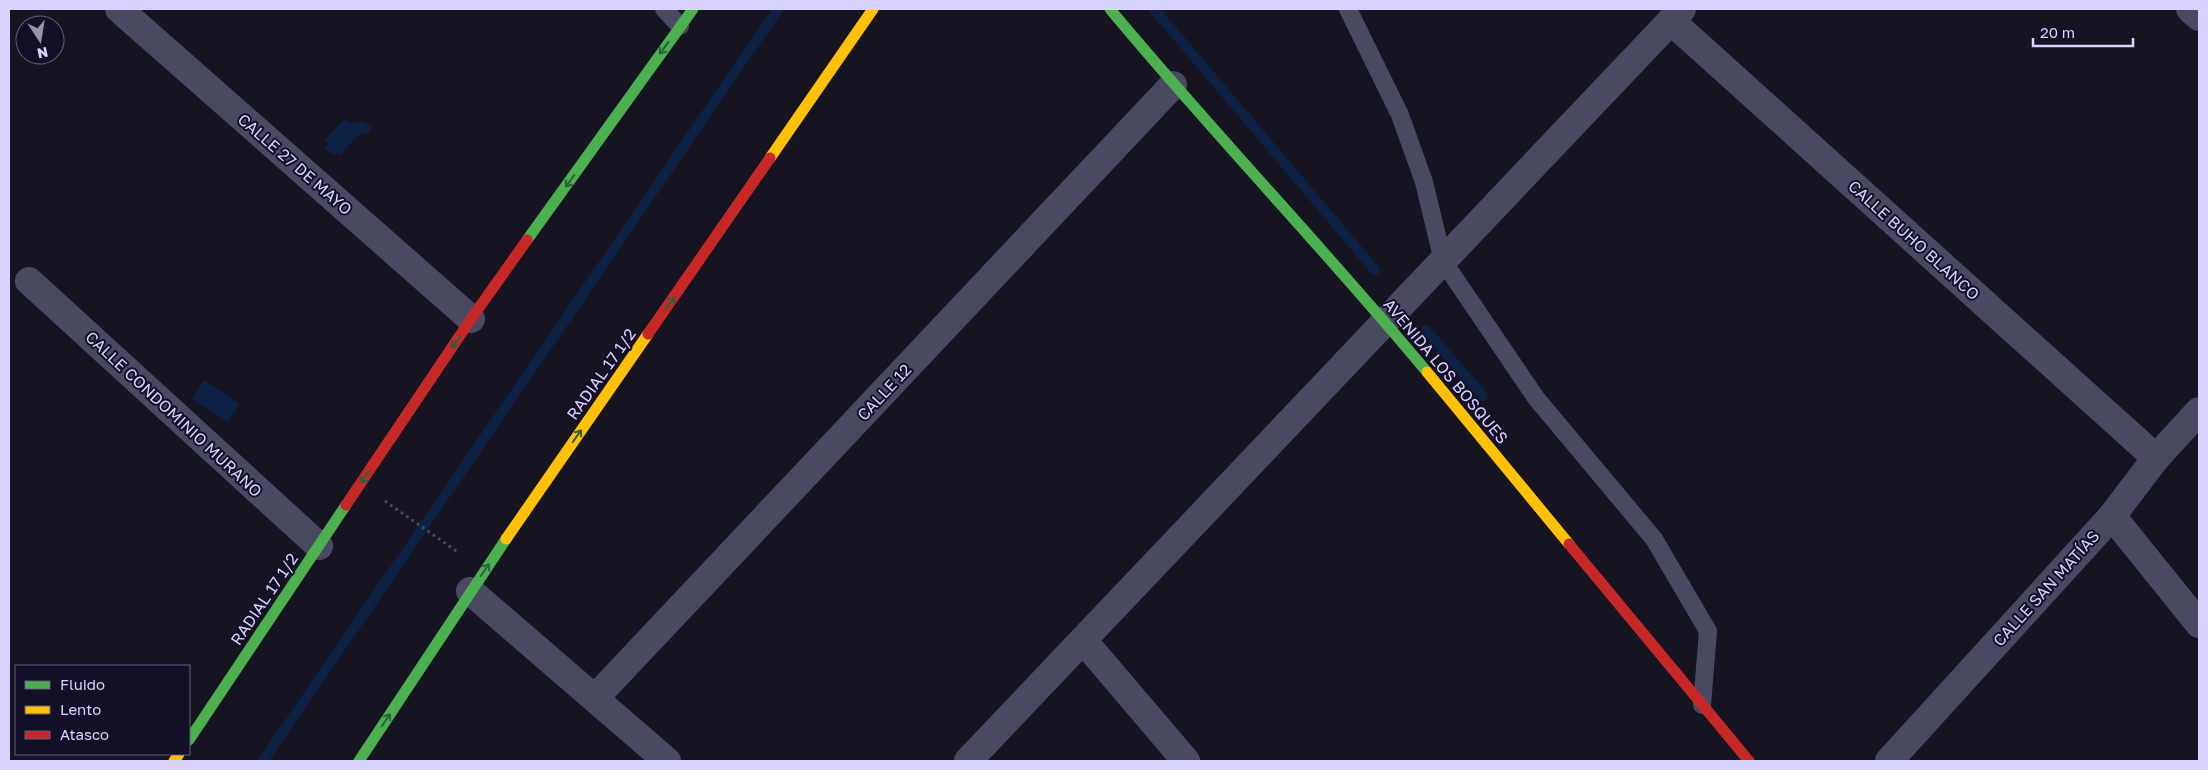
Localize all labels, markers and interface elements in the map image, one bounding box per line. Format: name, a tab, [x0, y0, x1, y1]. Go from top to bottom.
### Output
north arrow	[15, 15, 65, 65]
scale bar	[2033, 15, 2133, 47]
text: 20 m	[2040, 23, 2075, 41]
one-way arrow	[659, 41, 669, 55]
text: N	[36, 44, 50, 63]
street label: CALLE 27 DE MAYO	[234, 109, 356, 219]
one-way arrow	[565, 174, 575, 188]
street label: CALLE BUHO BLANCO	[1844, 176, 1984, 304]
street label: AVENIDA LOS BOSQUES	[1379, 294, 1513, 448]
one-way arrow	[665, 296, 675, 310]
street label: RADIAL 17 1/2	[562, 325, 640, 423]
street label: CALLE CONDOMINIO MURANO	[82, 327, 266, 501]
one-way arrow	[451, 335, 461, 349]
street label: CALLE 12	[853, 359, 915, 425]
one-way arrow	[572, 430, 582, 444]
one-way arrow	[360, 470, 371, 484]
street label: CALLE SAN MATÍAS	[1989, 526, 2103, 650]
street label: RADIAL 17 1/2	[226, 549, 302, 649]
one-way arrow	[480, 563, 490, 577]
legend	[15, 665, 190, 755]
text: Fluido	[60, 675, 105, 693]
text: Lento	[60, 700, 101, 718]
one-way arrow	[381, 714, 391, 728]
text: Atasco	[60, 725, 109, 743]

